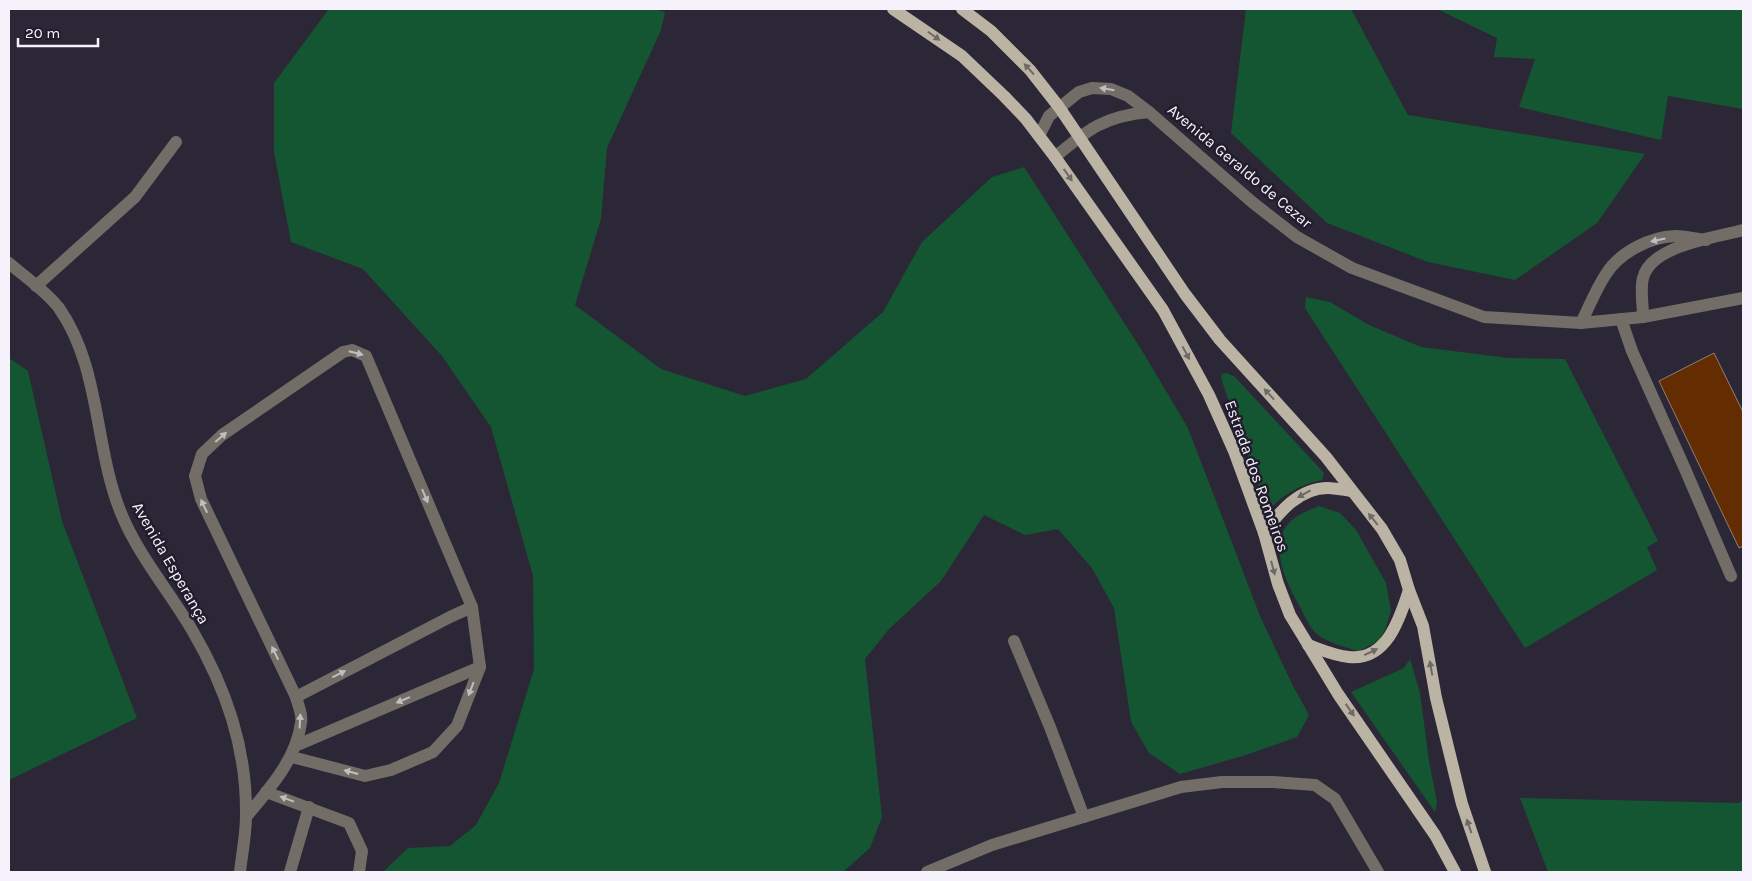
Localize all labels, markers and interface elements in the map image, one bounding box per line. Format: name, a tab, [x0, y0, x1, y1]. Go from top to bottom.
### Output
scale bar	[18, 15, 98, 47]
text: 20 m	[25, 24, 60, 42]
one-way arrow	[927, 31, 941, 41]
one-way arrow	[1023, 64, 1035, 76]
one-way arrow	[1099, 85, 1115, 93]
street label: Avenida Geraldo de Cezar	[1164, 100, 1316, 232]
one-way arrow	[1063, 168, 1073, 182]
one-way arrow	[1650, 236, 1666, 244]
one-way arrow	[1182, 345, 1190, 360]
one-way arrow	[348, 349, 364, 357]
one-way arrow	[1263, 389, 1275, 401]
street label: Estrada dos Romeiros	[1221, 398, 1293, 554]
one-way arrow	[214, 431, 227, 442]
one-way arrow	[421, 489, 429, 504]
one-way arrow	[1296, 490, 1311, 498]
street label: Avenida Esperança	[128, 499, 214, 627]
one-way arrow	[200, 499, 208, 513]
one-way arrow	[1368, 512, 1379, 525]
one-way arrow	[1270, 560, 1278, 575]
one-way arrow	[270, 646, 278, 660]
one-way arrow	[1364, 648, 1378, 656]
one-way arrow	[1427, 660, 1435, 676]
one-way arrow	[332, 670, 346, 678]
one-way arrow	[467, 681, 474, 696]
one-way arrow	[396, 696, 410, 704]
one-way arrow	[1345, 703, 1355, 717]
one-way arrow	[296, 713, 304, 729]
one-way arrow	[344, 768, 359, 776]
one-way arrow	[279, 795, 294, 803]
one-way arrow	[1465, 818, 1473, 833]

